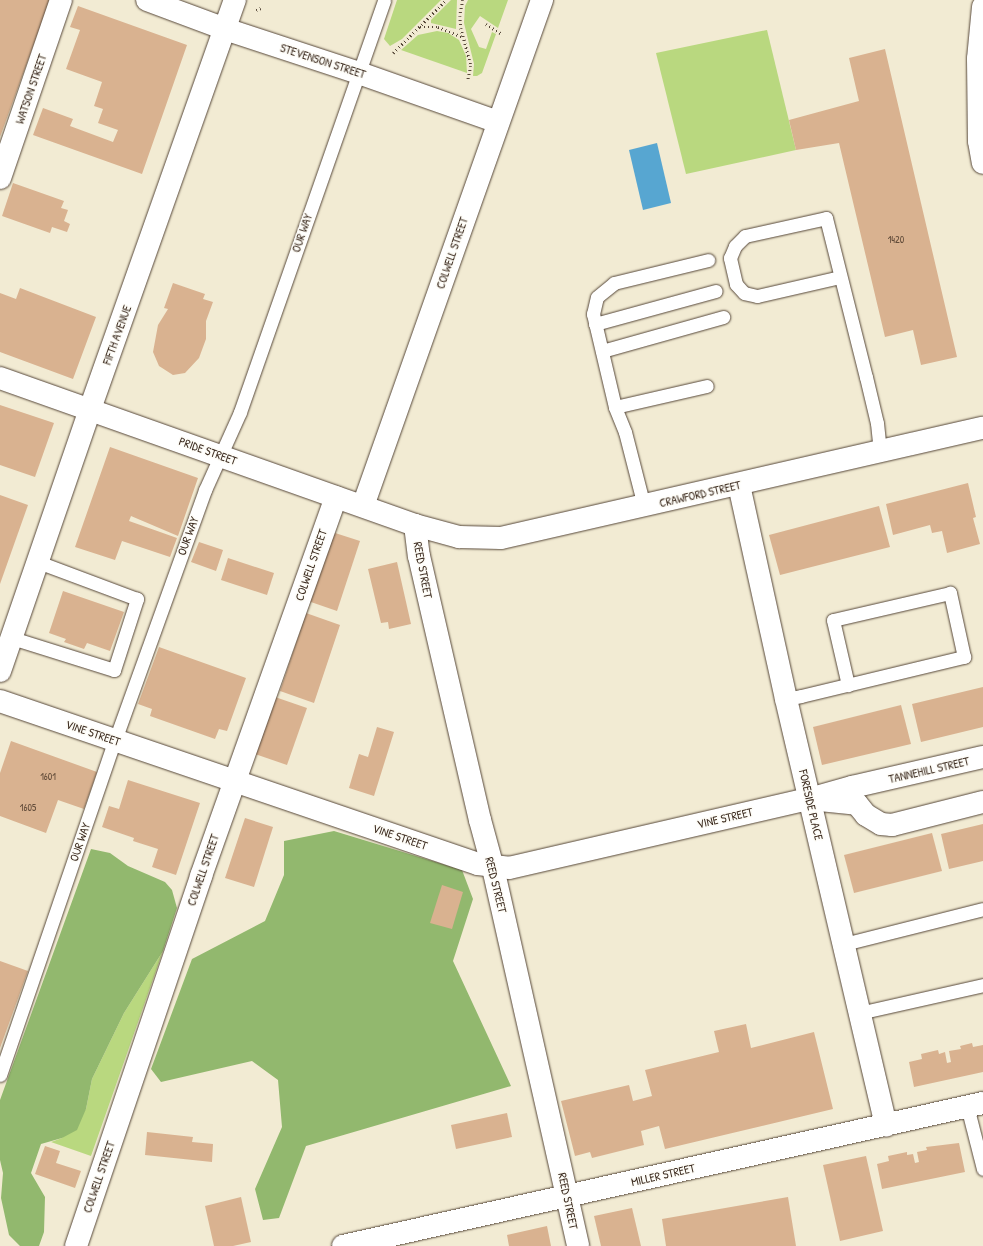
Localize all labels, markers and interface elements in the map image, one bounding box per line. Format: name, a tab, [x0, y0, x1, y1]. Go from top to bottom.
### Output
street label: STEVENSON STREET	[278, 40, 368, 82]
street label: WATSON STREET	[12, 52, 50, 126]
street label: OUR WAY	[289, 212, 315, 254]
street label: COLWELL STREET	[433, 215, 471, 291]
house number: 1420	[888, 234, 904, 246]
street label: FIFTH AVENUE	[100, 303, 134, 367]
street label: PRIDE STREET	[177, 434, 239, 468]
street label: CRAWFORD STREET	[658, 478, 742, 510]
street label: OUR WAY	[174, 515, 202, 557]
street label: COLWELL STREET	[292, 527, 330, 603]
street label: REED STREET	[410, 540, 436, 600]
street label: VINE STREET	[64, 717, 122, 749]
street label: TANNEHILL STREET	[887, 754, 971, 786]
street label: FORESIDE PLACE	[796, 768, 826, 842]
house number: 1601	[40, 771, 56, 783]
house number: 1605	[20, 802, 36, 814]
street label: VINE STREET	[696, 805, 754, 831]
street label: OUR WAY	[67, 821, 93, 863]
street label: VINE STREET	[371, 821, 429, 853]
street label: COLWELL STREET	[184, 832, 222, 908]
street label: REED STREET	[482, 855, 510, 915]
street label: COLWELL STREET	[80, 1139, 118, 1215]
street label: MILLER STREET	[630, 1161, 696, 1189]
street label: REED STREET	[555, 1171, 581, 1231]

